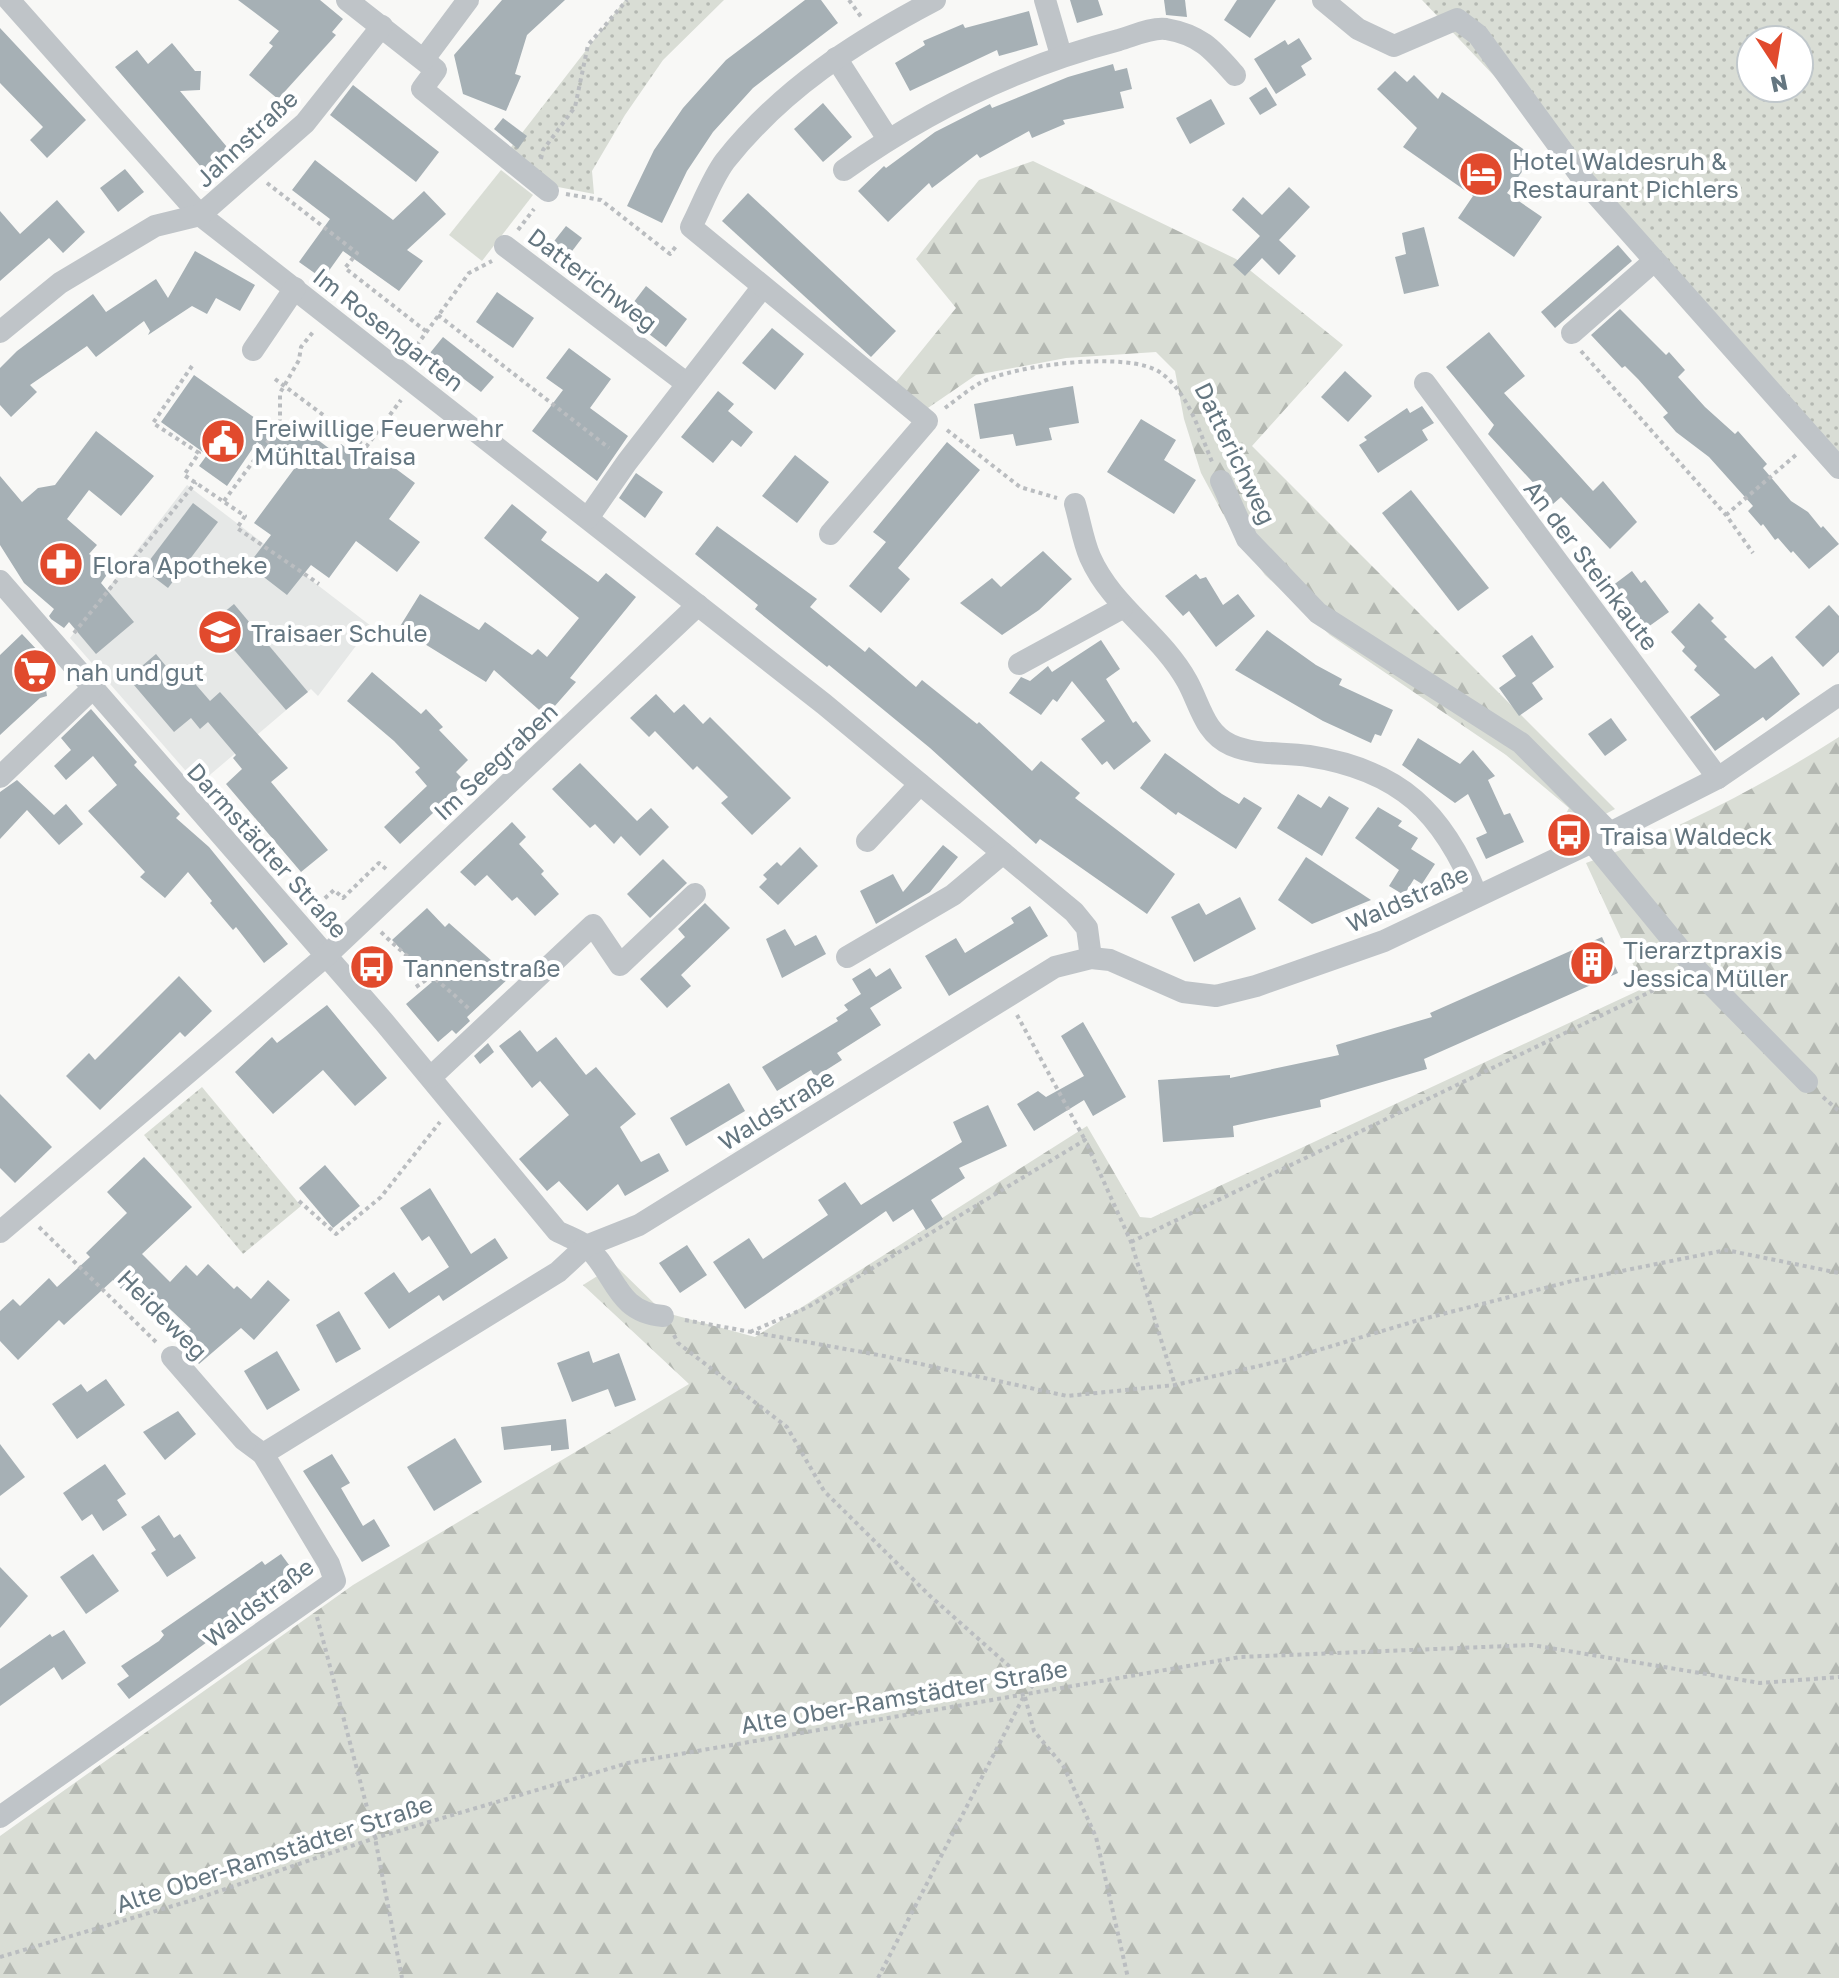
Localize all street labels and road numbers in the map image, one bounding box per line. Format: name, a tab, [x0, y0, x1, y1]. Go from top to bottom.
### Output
street label: Jahnstraße	[189, 83, 303, 193]
street label: Datterichweg	[523, 221, 663, 337]
street label: Im Rosengarten	[308, 261, 470, 397]
street label: Datterichweg	[1189, 377, 1283, 529]
street label: An der Steinkaute	[1519, 474, 1665, 656]
street label: Im Seegraben	[427, 696, 563, 826]
street label: Darmstädter Straße	[182, 757, 354, 943]
street label: Waldstraße	[1341, 858, 1473, 938]
street label: Waldstraße	[713, 1062, 839, 1156]
street label: Heideweg	[112, 1263, 214, 1365]
street label: Waldstraße	[197, 1551, 319, 1653]
street label: Alte Ober-Ramstädter Straße	[738, 1653, 1070, 1739]
street label: Alte Ober-Ramstädter Straße	[112, 1788, 436, 1918]

